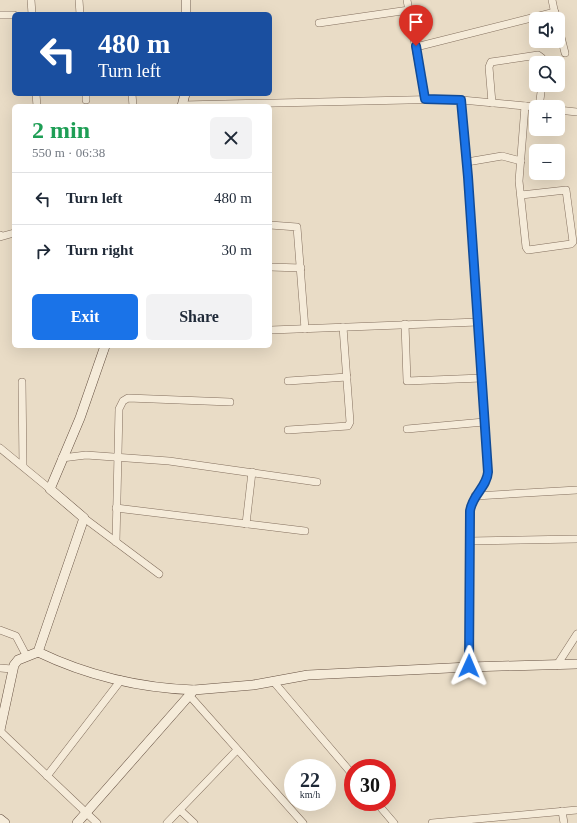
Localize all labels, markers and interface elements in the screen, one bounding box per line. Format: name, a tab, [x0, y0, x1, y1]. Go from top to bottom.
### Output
pin	[399, 5, 433, 46]
icon: arrive	[405, 11, 427, 33]
map controls	[529, 12, 565, 180]
button: sound	[529, 12, 565, 48]
icon: left	[32, 28, 84, 80]
text: 480 m	[98, 28, 170, 59]
button: search	[529, 56, 565, 92]
text: Turn left	[98, 61, 161, 81]
button: +	[529, 100, 565, 136]
text: 2 min	[32, 117, 90, 143]
button: close	[210, 117, 252, 159]
button: −	[529, 144, 565, 180]
text: 550 m · 06:38	[32, 145, 105, 160]
icon: left	[32, 188, 54, 210]
text: Turn left	[66, 190, 123, 206]
text: 480 m	[214, 190, 252, 206]
icon: right	[32, 240, 54, 262]
text: Turn right	[66, 242, 133, 258]
text: 30 m	[222, 242, 252, 258]
button: Exit	[32, 294, 138, 340]
button: Share	[146, 294, 252, 340]
position arrow	[448, 645, 490, 687]
speed limit sign: 30	[344, 759, 396, 811]
text: 22	[300, 769, 320, 791]
text: km/h	[300, 789, 320, 800]

